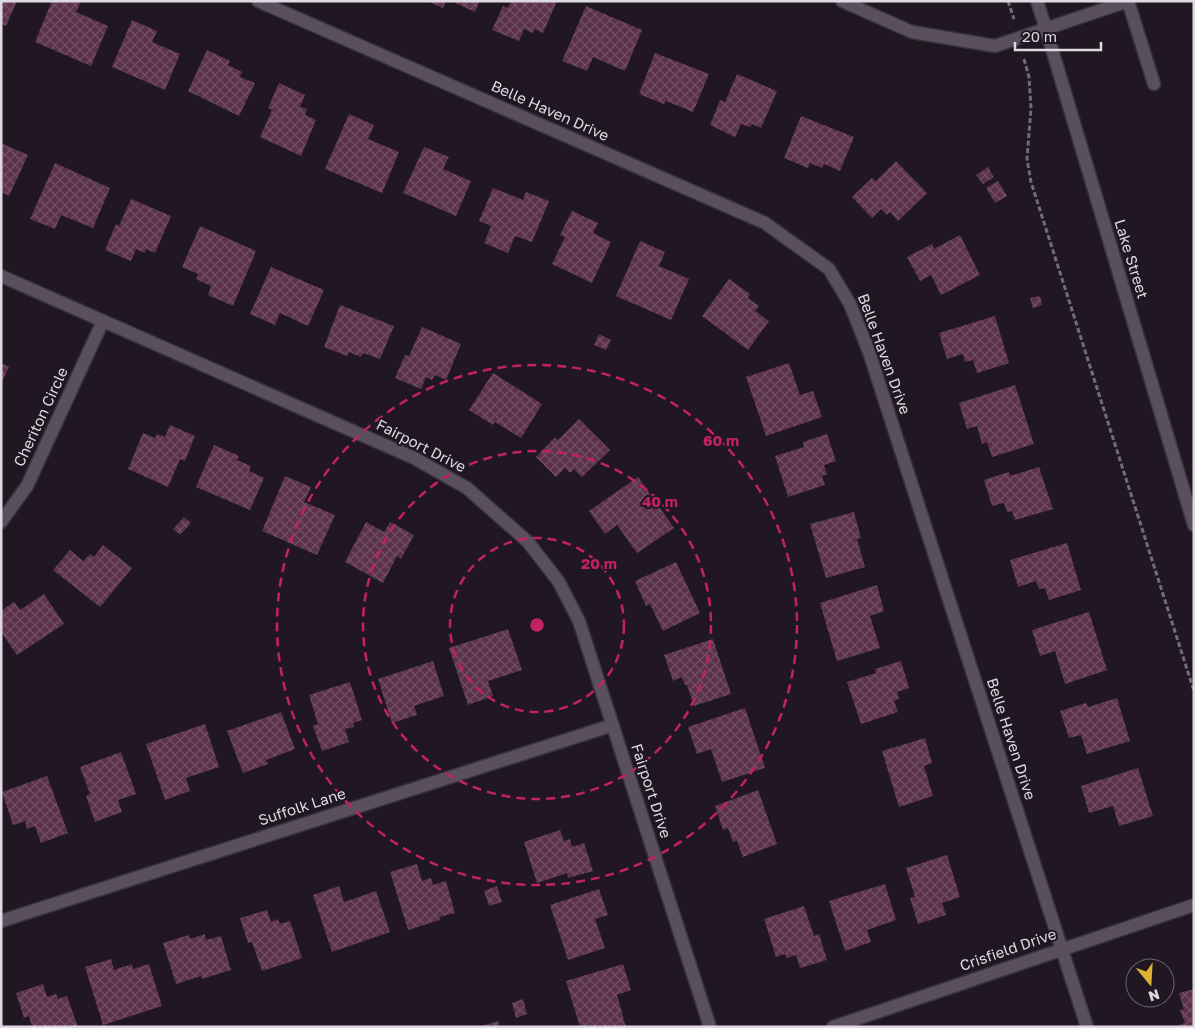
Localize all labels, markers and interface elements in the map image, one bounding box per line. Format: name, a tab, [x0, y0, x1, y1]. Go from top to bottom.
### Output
scale bar	[1015, 20, 1101, 52]
text: 20 m	[1022, 27, 1057, 45]
street label: Belle Haven Drive	[489, 76, 612, 144]
street label: Lake Street	[1111, 217, 1153, 301]
street label: Belle Haven Drive	[855, 291, 915, 417]
street label: Cheriton Circle	[9, 364, 71, 469]
street label: Fairport Drive	[374, 415, 470, 476]
text: 60 m	[703, 431, 739, 449]
text: 40 m	[642, 492, 678, 510]
text: 20 m	[581, 554, 617, 572]
centre of rings	[528, 616, 546, 634]
street label: Belle Haven Drive	[984, 675, 1040, 802]
street label: Fairport Drive	[628, 741, 676, 840]
street label: Suffolk Lane	[256, 783, 348, 829]
street label: Crisfield Drive	[957, 924, 1059, 974]
north arrow	[1125, 958, 1175, 1008]
text: N	[1146, 986, 1162, 1006]

